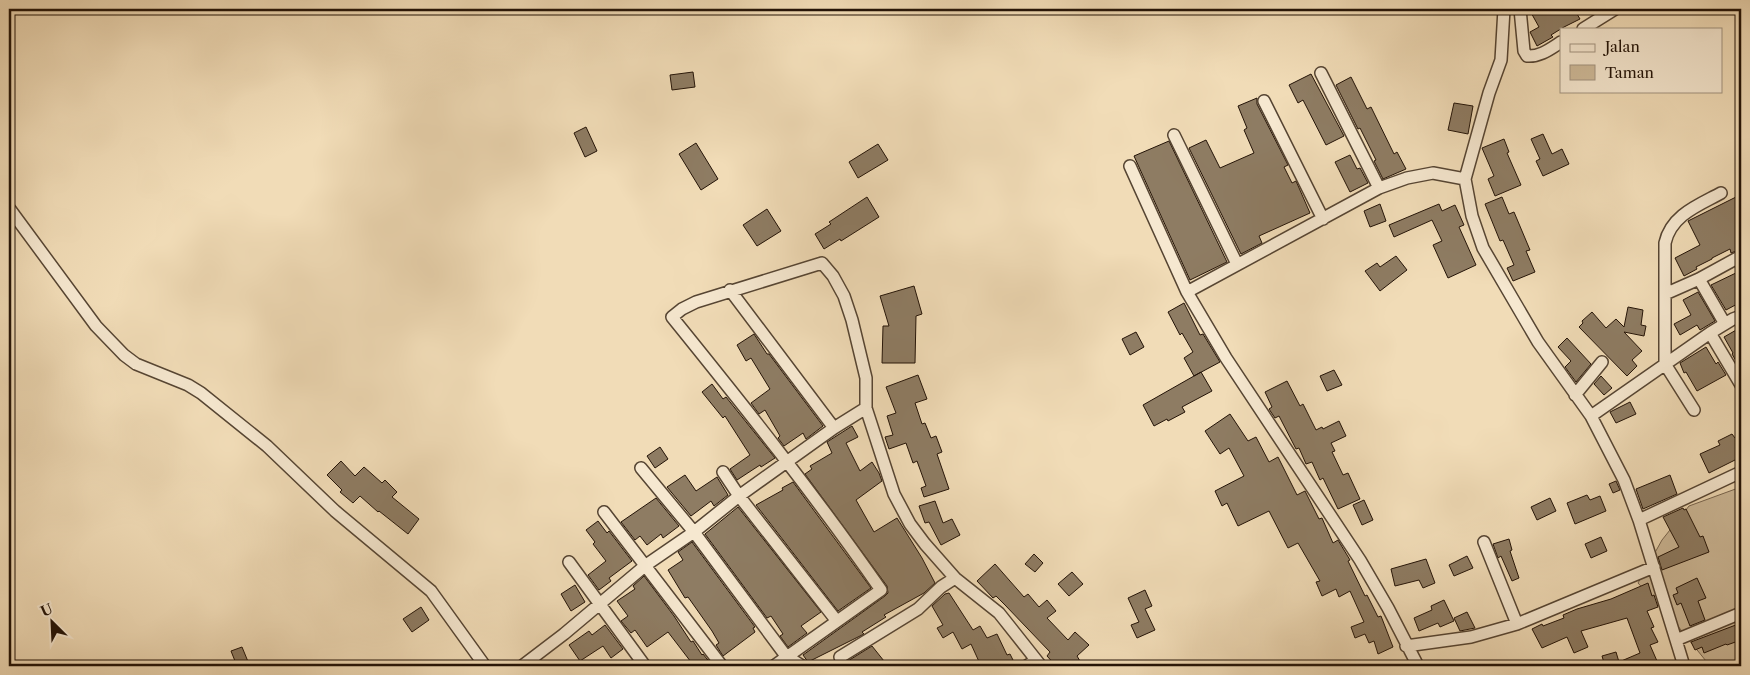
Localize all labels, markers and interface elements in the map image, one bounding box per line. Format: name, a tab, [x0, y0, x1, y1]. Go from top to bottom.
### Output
legend	[1560, 28, 1722, 92]
text: Jalan	[1603, 37, 1640, 56]
text: Taman	[1605, 63, 1655, 82]
north arrow	[28, 598, 78, 648]
text: U	[38, 599, 56, 621]

